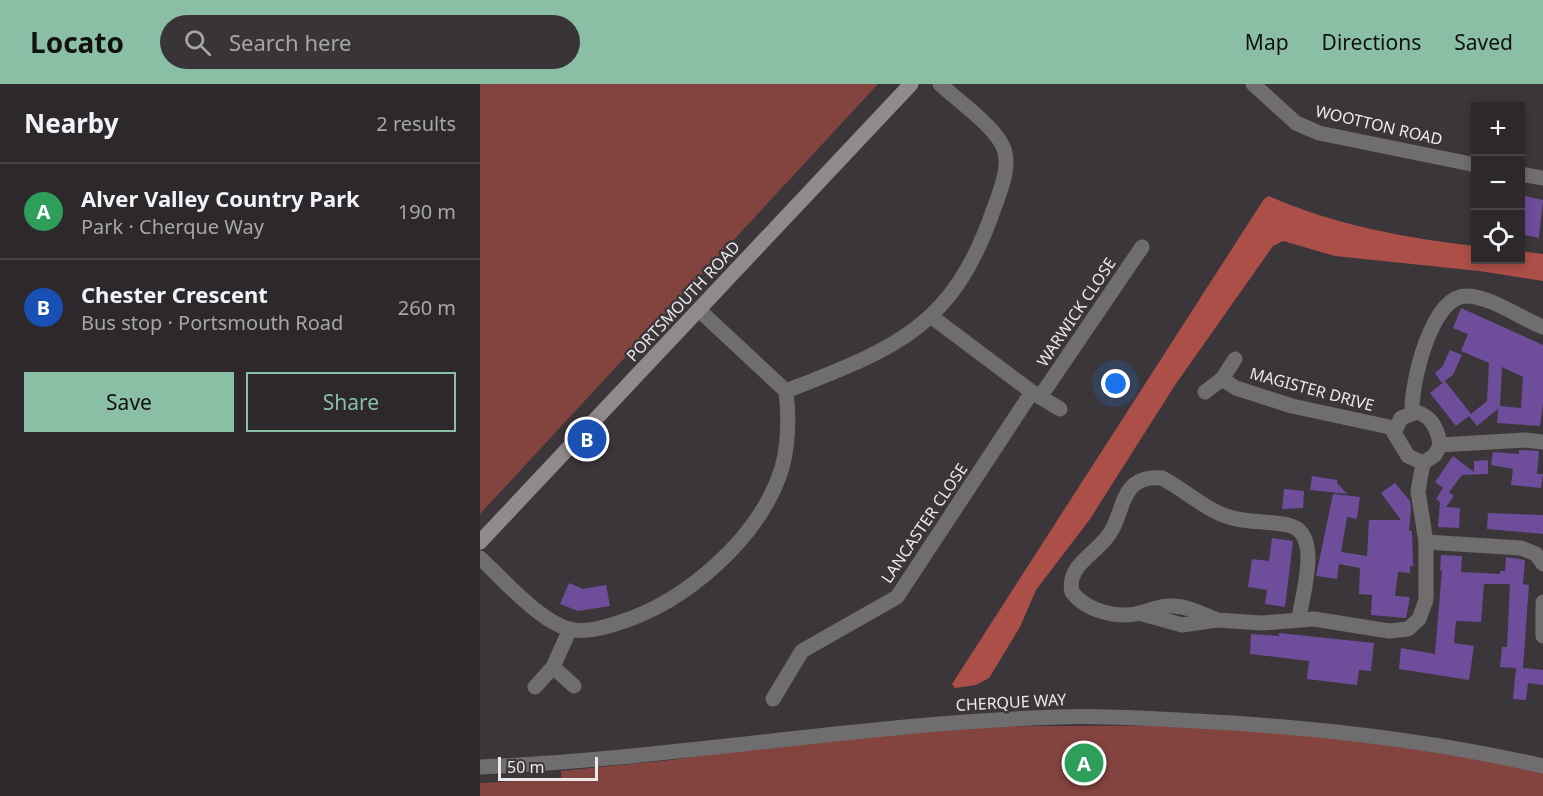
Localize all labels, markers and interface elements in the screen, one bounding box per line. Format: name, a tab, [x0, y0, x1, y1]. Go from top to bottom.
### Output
search box	[160, 15, 580, 69]
text: Locato	[30, 23, 124, 61]
icon: search	[181, 26, 214, 59]
text: Search here	[229, 27, 351, 57]
text: Map	[1245, 28, 1289, 56]
text: Directions	[1322, 28, 1421, 56]
text: Saved	[1454, 28, 1513, 56]
street label: WOOTTON ROAD	[1313, 100, 1445, 150]
map controls	[1471, 102, 1525, 264]
button: +	[1471, 102, 1525, 156]
text: Nearby	[24, 105, 119, 141]
text: 2 results	[376, 110, 456, 137]
button: −	[1471, 156, 1525, 210]
text: Alver Valley Country Park	[81, 183, 360, 213]
text: A	[37, 198, 50, 225]
text: 190 m	[398, 198, 456, 225]
button: locate	[1471, 210, 1525, 264]
text: Park · Cherque Way	[81, 213, 264, 240]
street label: PORTSMOUTH ROAD	[621, 236, 745, 366]
street label: WARWICK CLOSE	[1031, 253, 1121, 371]
text: Chester Crescent	[81, 279, 268, 309]
text: B	[37, 294, 50, 321]
text: 260 m	[398, 294, 456, 321]
text: Bus stop · Portsmouth Road	[81, 309, 343, 336]
street label: MAGISTER DRIVE	[1247, 362, 1377, 416]
your location	[1101, 369, 1130, 398]
button: Save	[24, 372, 234, 432]
button: Share	[246, 372, 456, 432]
pin: B	[568, 416, 606, 462]
street label: LANCASTER CLOSE	[876, 459, 972, 587]
street label: CHERQUE WAY	[955, 688, 1068, 716]
pin: A	[1064, 740, 1104, 786]
scale bar	[498, 754, 598, 782]
text: 50 m	[507, 756, 544, 778]

